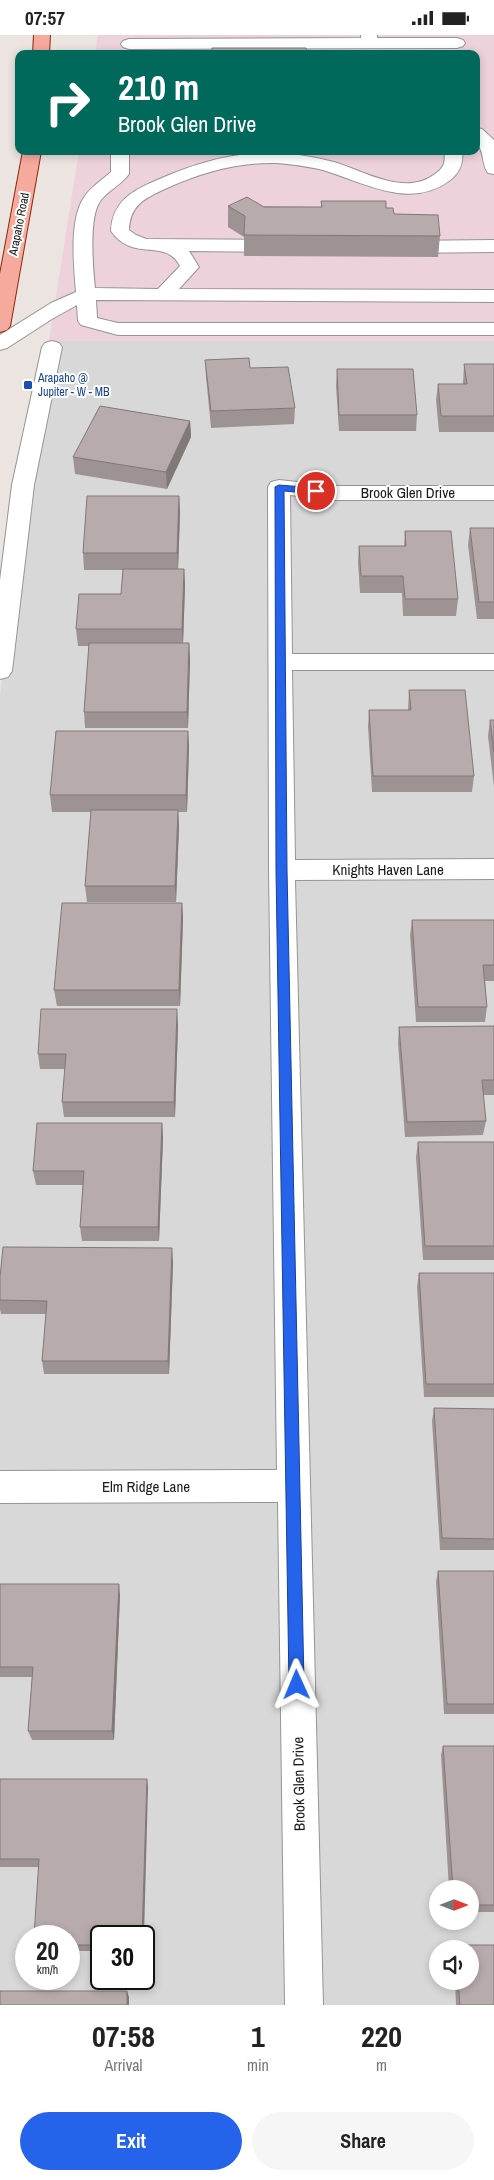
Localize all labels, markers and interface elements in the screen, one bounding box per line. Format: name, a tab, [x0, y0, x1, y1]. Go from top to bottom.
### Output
text: 07:57	[25, 5, 65, 31]
text: 210 m	[118, 64, 199, 111]
icon: right	[35, 70, 100, 135]
text: Brook Glen Drive	[118, 109, 256, 139]
street label: Arapaho Road	[5, 191, 33, 258]
place label: Arapaho @ Jupiter - W - MB	[37, 370, 110, 400]
marker: Arapaho @ Jupiter - W - MB	[22, 379, 34, 391]
pin	[295, 470, 337, 512]
icon: arrive	[302, 477, 330, 505]
street label: Brook Glen Drive	[361, 482, 455, 503]
street label: Knights Haven Lane	[332, 859, 444, 880]
street label: Elm Ridge Lane	[102, 1476, 190, 1497]
position arrow	[270, 1658, 322, 1710]
street label: Brook Glen Drive	[287, 1737, 310, 1831]
north arrow	[429, 1880, 479, 1930]
map controls	[429, 1880, 479, 1990]
speed limit sign: 30	[90, 1925, 155, 1990]
text: 20	[36, 1934, 59, 1968]
button: sound	[429, 1940, 479, 1990]
text: km/h	[37, 1962, 58, 1978]
text: 07:58	[92, 2016, 155, 2056]
text: 1	[251, 2016, 265, 2056]
text: 220	[361, 2016, 402, 2056]
text: Arrival	[105, 2054, 142, 2076]
text: min	[247, 2054, 269, 2076]
text: m	[376, 2054, 387, 2076]
button: Exit	[20, 2112, 242, 2170]
button: Share	[252, 2112, 474, 2170]

